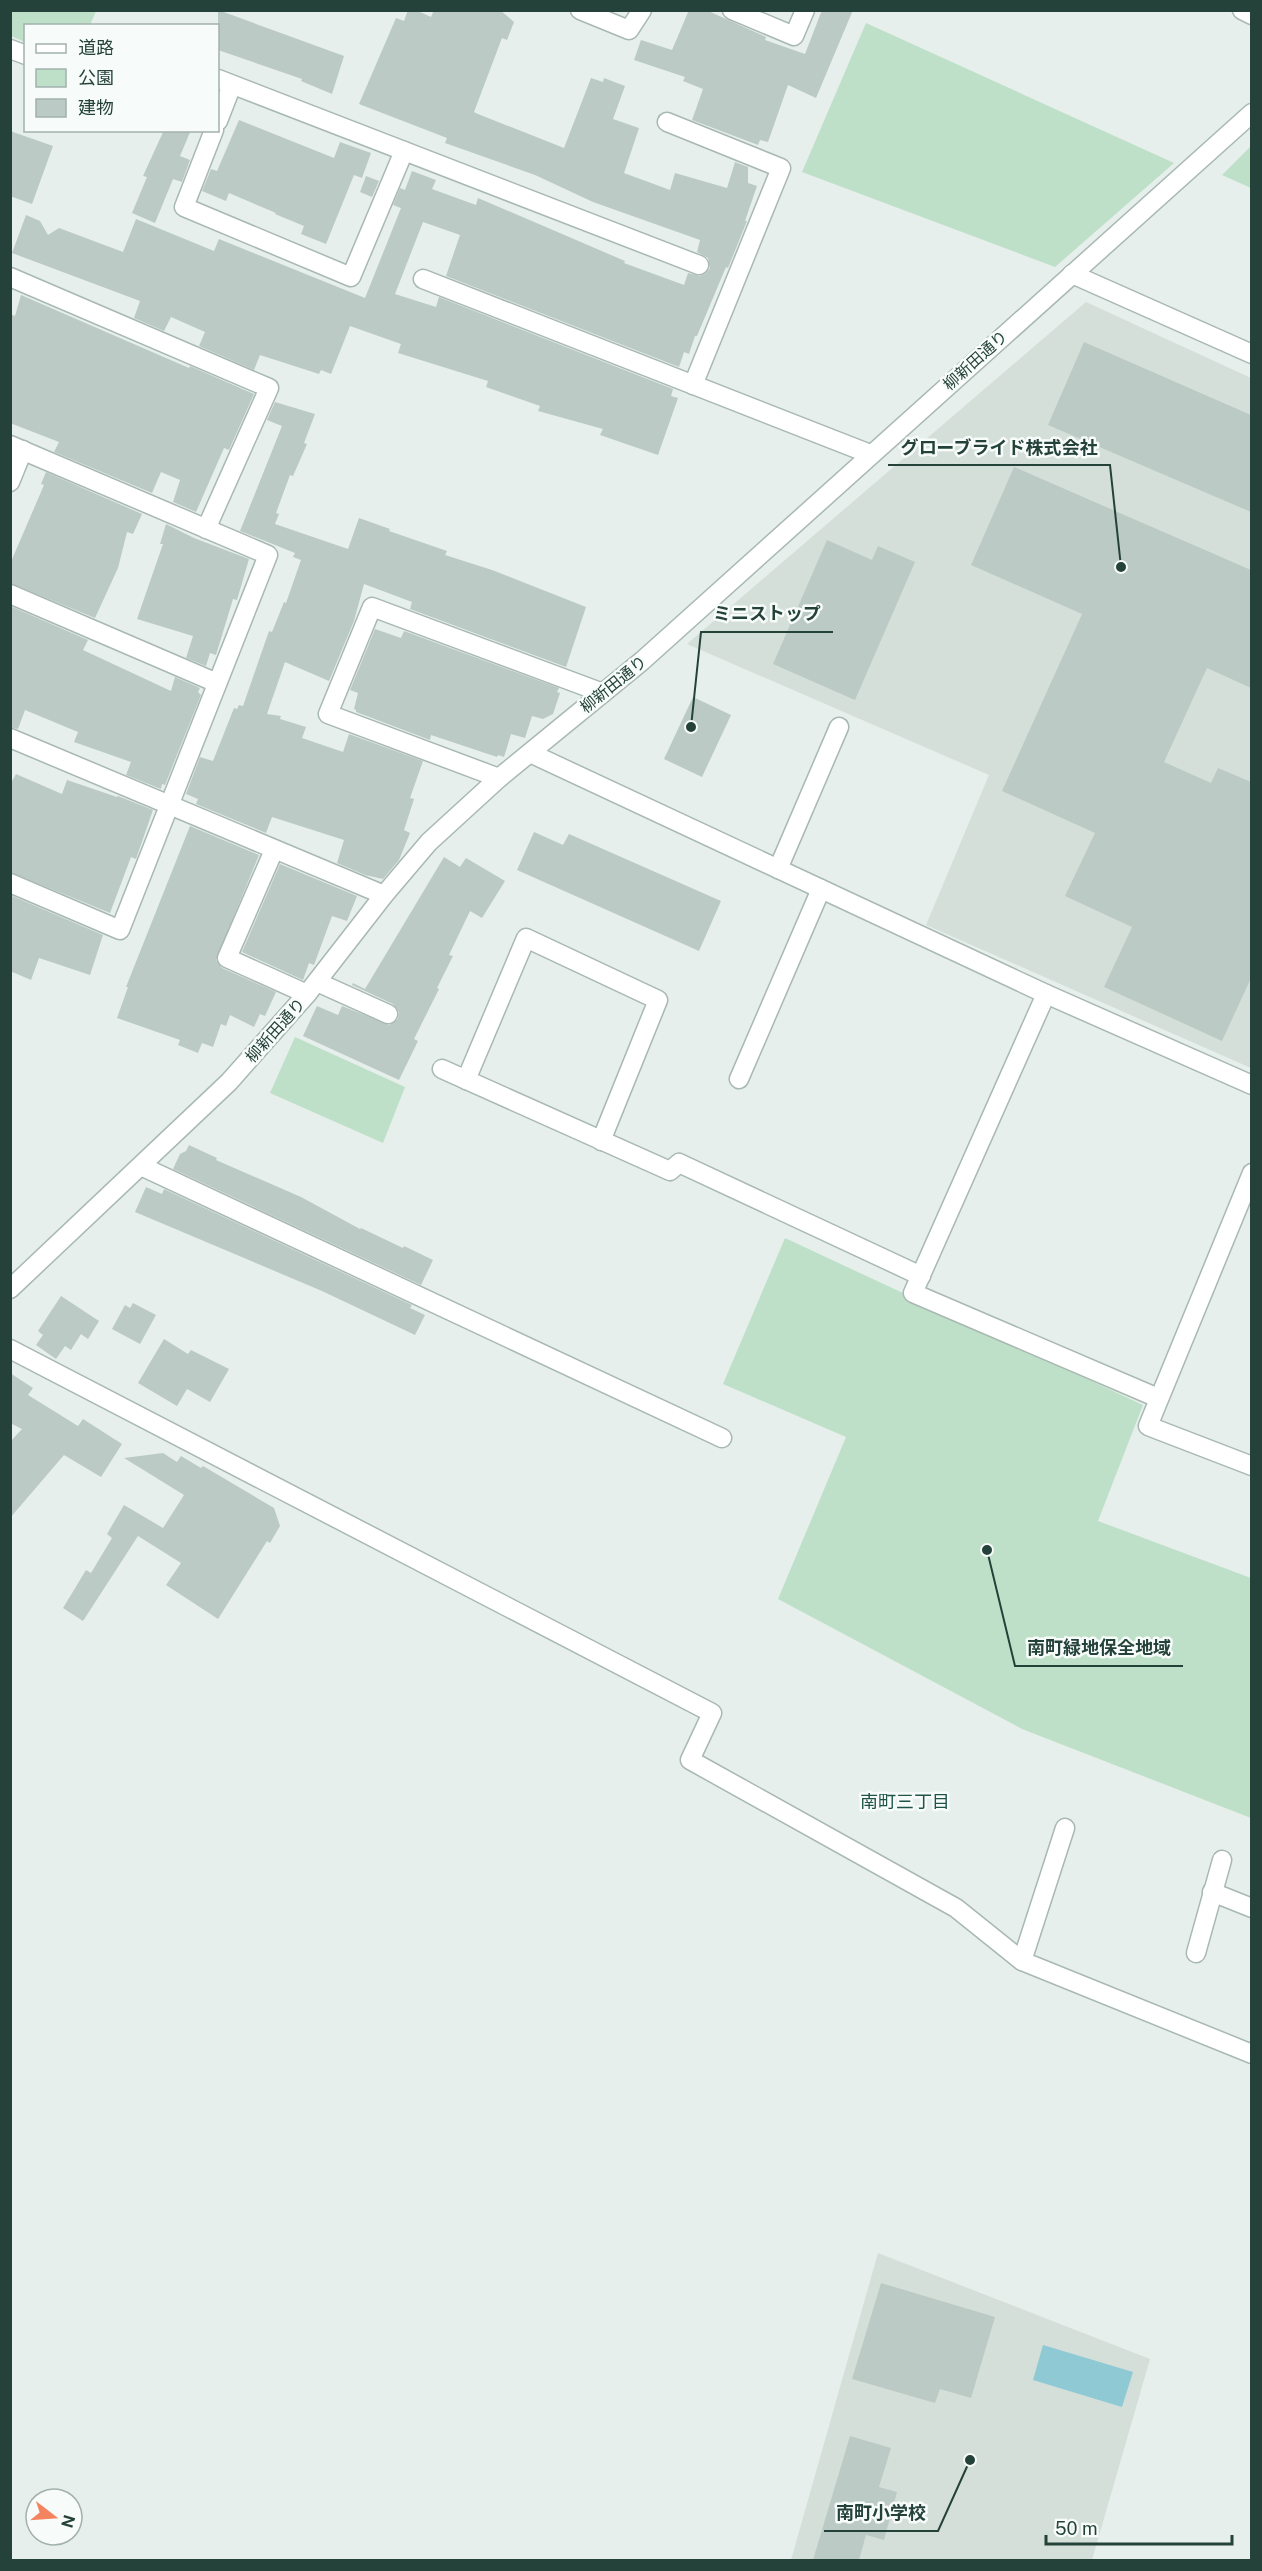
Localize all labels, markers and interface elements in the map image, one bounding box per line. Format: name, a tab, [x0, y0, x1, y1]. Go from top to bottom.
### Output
legend	[24, 24, 219, 132]
text: 道路	[78, 37, 114, 58]
text: 公園	[78, 67, 114, 88]
text: 建物	[78, 97, 114, 118]
street label: 柳新田通り	[939, 327, 1011, 394]
callout: グローブライド株式会社	[888, 429, 1110, 465]
text: グローブライド株式会社	[901, 437, 1097, 458]
callout: ミニストップ	[701, 596, 833, 632]
text: ミニストップ	[713, 603, 821, 624]
street label: 柳新田通り	[576, 652, 650, 717]
street label: 柳新田通り	[242, 994, 309, 1066]
callout: 南町緑地保全地域	[1015, 1630, 1183, 1666]
text: 南町緑地保全地域	[1027, 1637, 1171, 1658]
district label: 南町三丁目	[860, 1791, 950, 1812]
north arrow	[24, 2487, 84, 2547]
callout: 南町小学校	[824, 2495, 938, 2531]
text: 南町小学校	[836, 2502, 926, 2523]
scale bar	[1046, 2508, 1232, 2546]
text: N	[57, 2512, 79, 2530]
text: 50 m	[1055, 2518, 1098, 2539]

